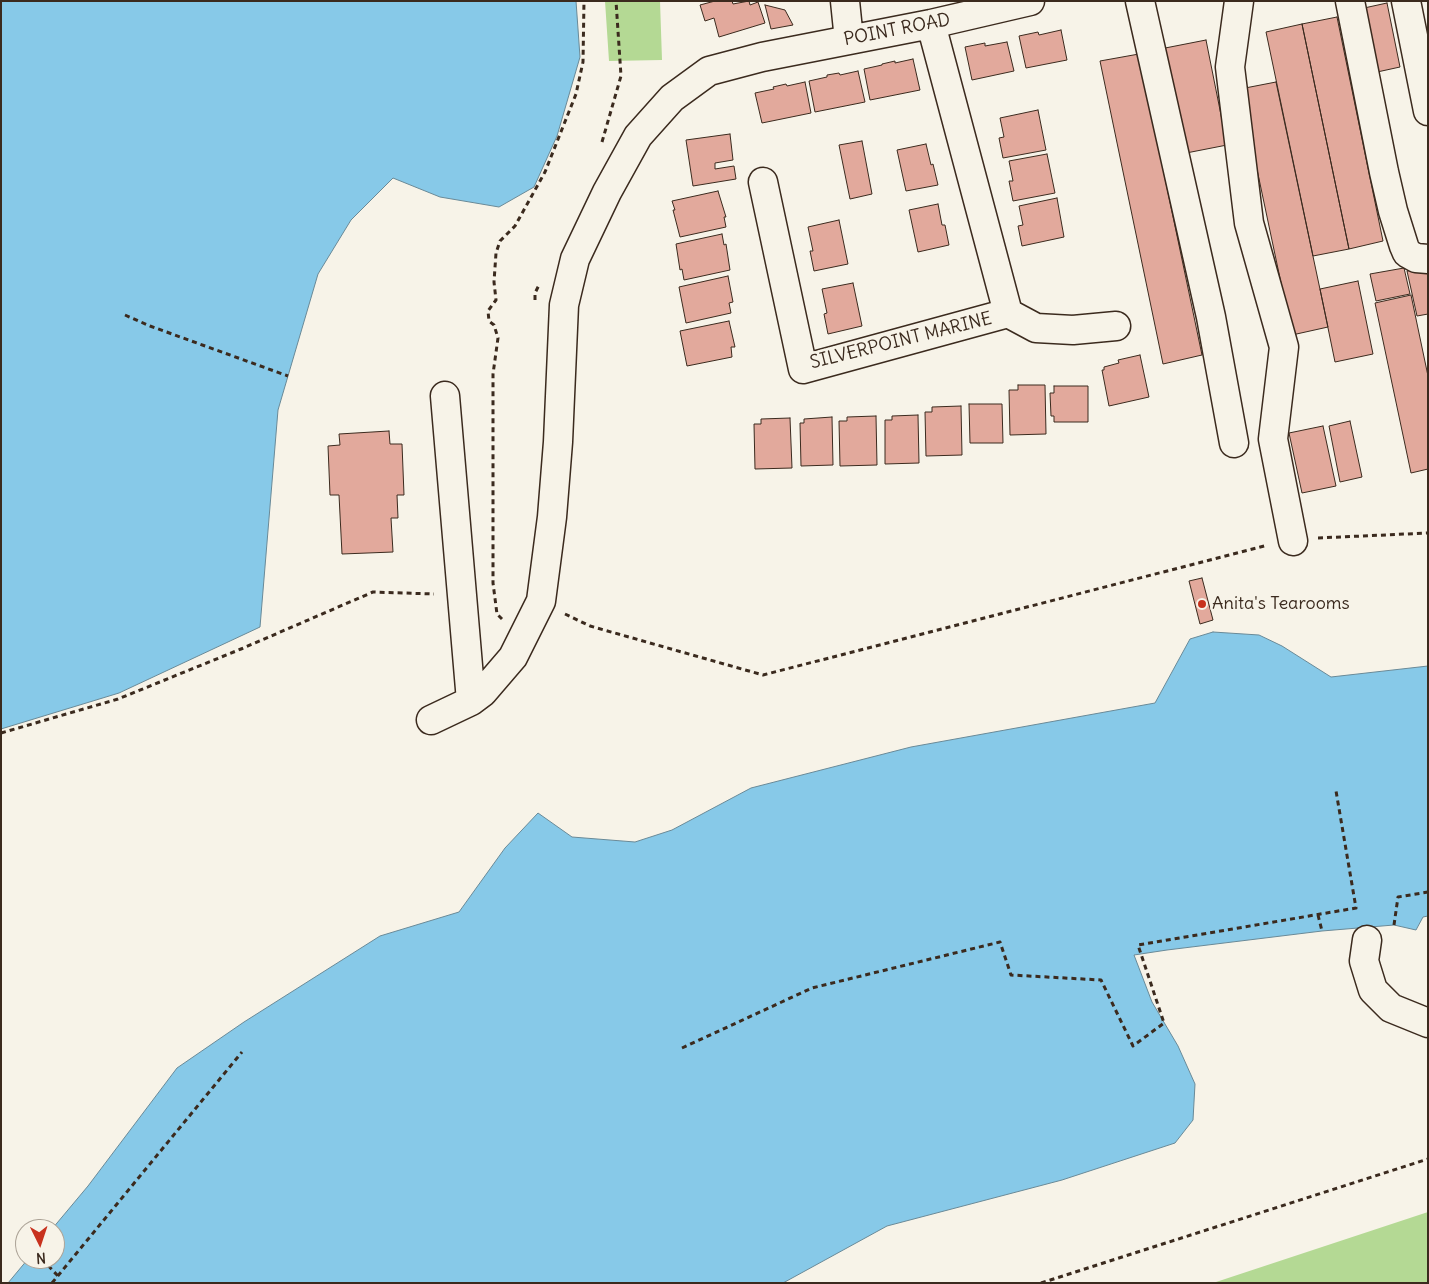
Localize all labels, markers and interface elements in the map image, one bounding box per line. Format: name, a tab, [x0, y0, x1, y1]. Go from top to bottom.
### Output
street label: POINT ROAD	[842, 9, 952, 51]
street label: SILVERPOINT MARINE	[808, 308, 994, 374]
place label: Anita's Tearooms	[1212, 593, 1350, 615]
marker: Anita's Tearooms	[1196, 598, 1208, 610]
north arrow	[15, 1219, 65, 1269]
text: N	[36, 1249, 46, 1267]

